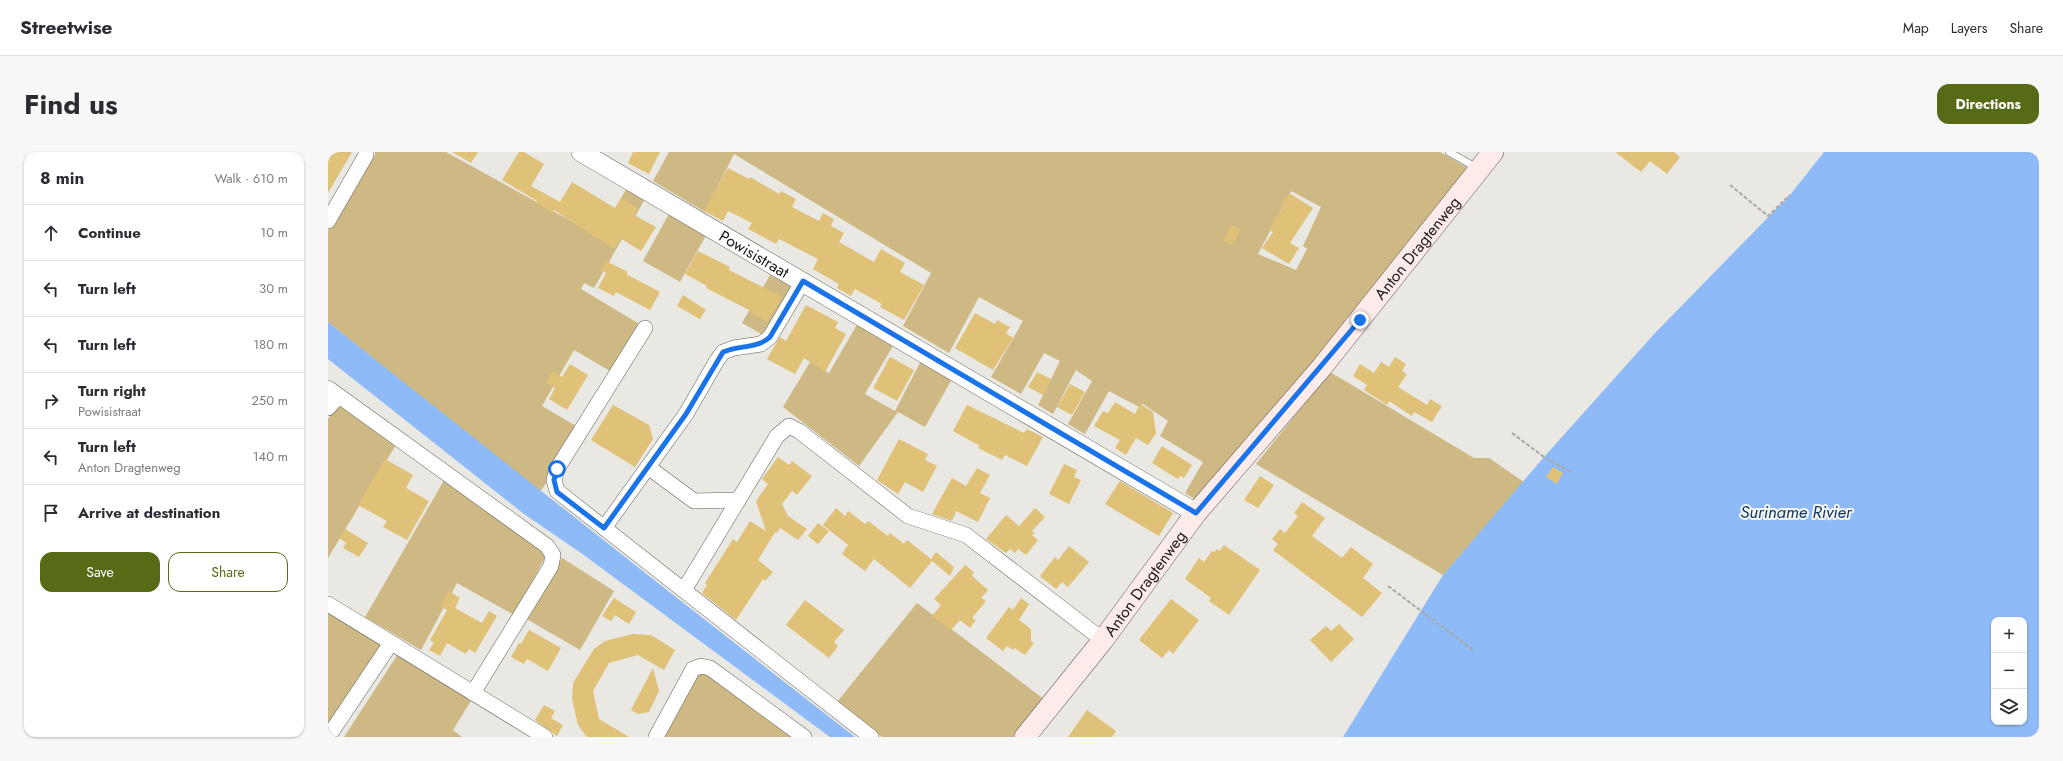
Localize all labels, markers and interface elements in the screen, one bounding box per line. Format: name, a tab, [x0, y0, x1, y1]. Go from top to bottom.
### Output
text: Streetwise	[20, 14, 113, 41]
text: Map	[1903, 18, 1929, 38]
text: Layers	[1951, 18, 1987, 38]
text: Share	[2009, 18, 2043, 38]
text: Find us	[24, 84, 118, 125]
button: Directions	[1937, 84, 2039, 124]
text: 8 min	[40, 166, 84, 190]
text: Walk · 610 m	[215, 169, 288, 188]
street label: Anton Dragtenweg	[1368, 191, 1465, 304]
icon: ahead	[40, 222, 62, 244]
text: Continue	[78, 222, 141, 244]
text: 10 m	[260, 223, 288, 242]
street label: Powisistraat	[715, 224, 794, 283]
icon: left	[40, 278, 62, 300]
text: Turn left	[78, 278, 136, 300]
text: 30 m	[259, 279, 288, 298]
route end	[1351, 311, 1369, 329]
icon: left	[40, 334, 62, 356]
text: Turn left	[78, 334, 136, 356]
text: 180 m	[253, 335, 288, 354]
text: Turn right	[78, 380, 146, 402]
icon: right	[40, 390, 62, 412]
text: 250 m	[251, 391, 288, 410]
text: Powisistraat	[78, 402, 141, 421]
text: Turn left	[78, 436, 136, 458]
icon: left	[40, 446, 62, 468]
text: 140 m	[253, 447, 288, 466]
text: Anton Dragtenweg	[78, 458, 181, 477]
route start	[548, 460, 566, 478]
water label: Suriname Rivier	[1740, 500, 1853, 524]
icon: arrive	[40, 502, 62, 524]
text: Arrive at destination	[78, 502, 220, 524]
street label: Anton Dragtenweg	[1098, 525, 1191, 641]
button: Save	[40, 552, 160, 592]
button: Share	[168, 552, 288, 592]
map controls	[1991, 617, 2027, 725]
button: +	[1991, 617, 2027, 653]
button: −	[1991, 653, 2027, 689]
button: layers	[1991, 689, 2027, 725]

